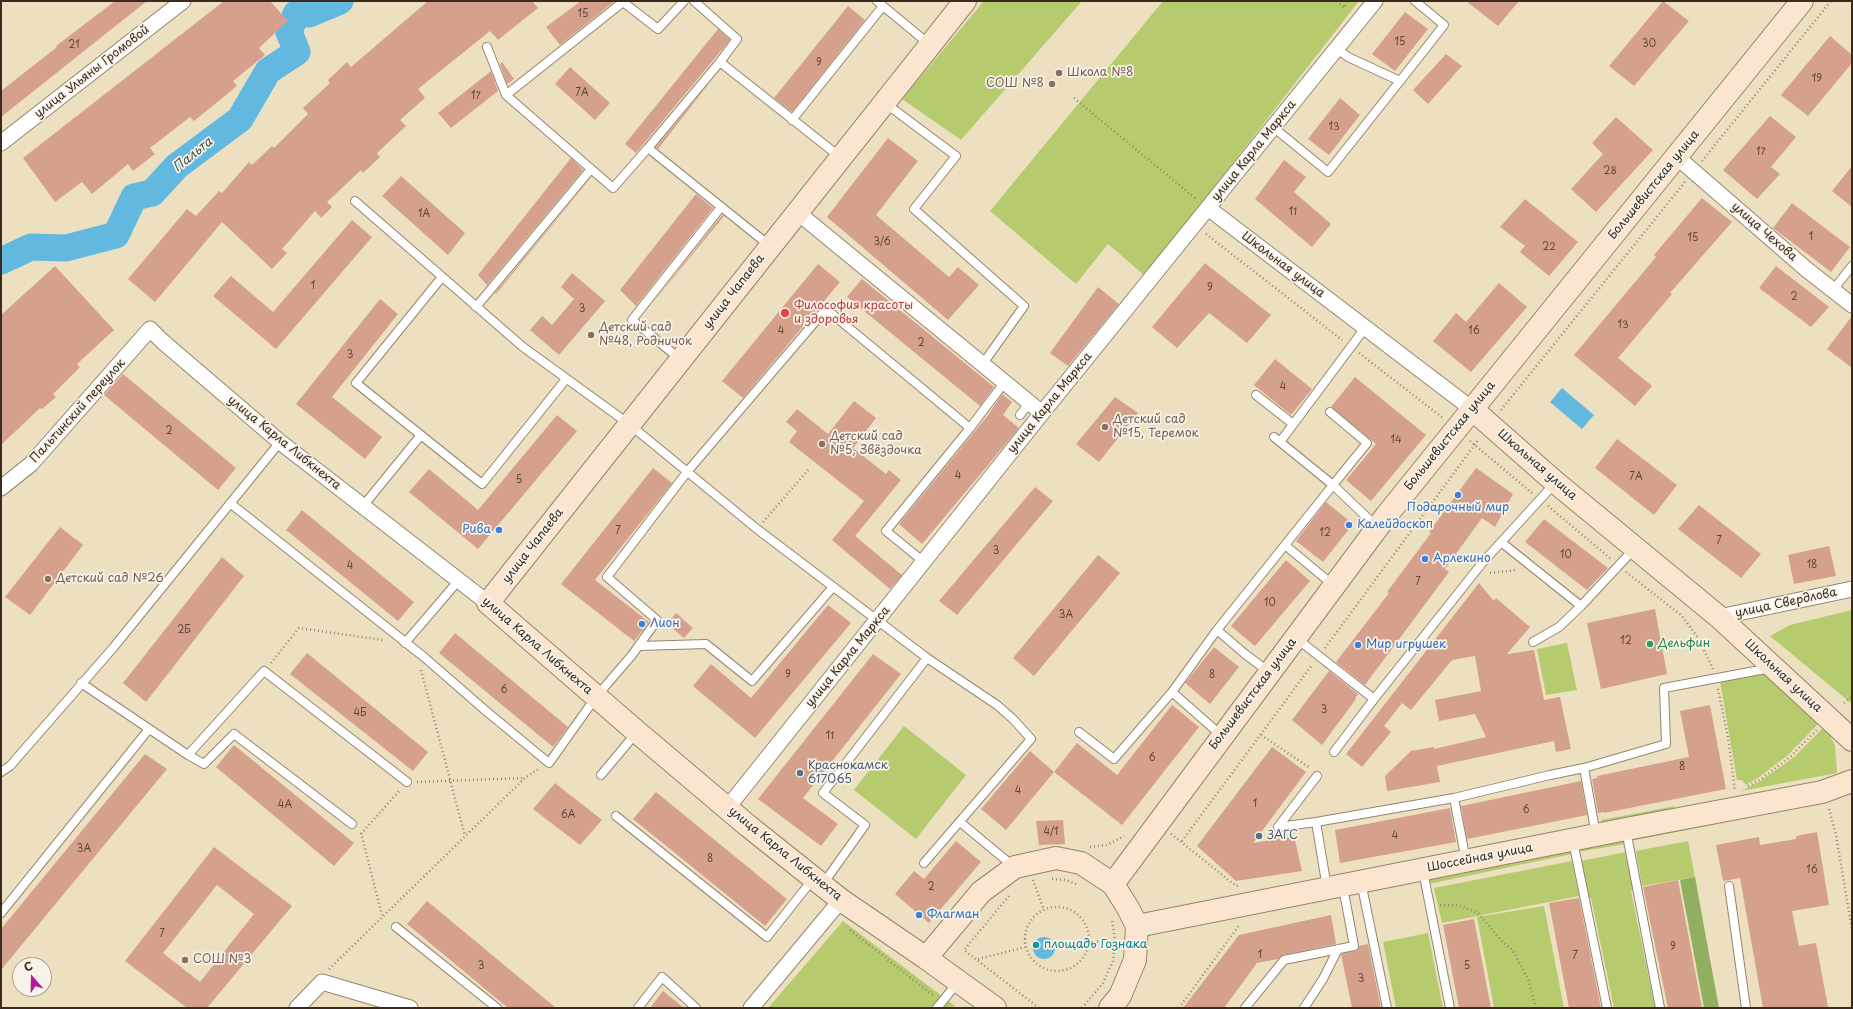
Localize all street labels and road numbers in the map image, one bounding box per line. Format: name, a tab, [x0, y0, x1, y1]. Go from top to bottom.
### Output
street label: улица Ульяны Громовой	[32, 23, 152, 121]
street label: улица Карла Маркса	[1209, 98, 1299, 204]
street label: Большевистская улица	[1606, 128, 1702, 242]
street label: улица Чехова	[1728, 200, 1800, 264]
street label: Школьная улица	[1239, 229, 1327, 301]
street label: улица Чапаева	[700, 252, 768, 332]
street label: улица Карла Маркса	[1005, 350, 1095, 456]
street label: Пальтинский переулок	[28, 356, 128, 466]
street label: Большевистская улица	[1402, 379, 1498, 493]
street label: улица Карла Либкнехта	[224, 393, 344, 493]
street label: Школьная улица	[1494, 427, 1580, 503]
street label: улица Чапаева	[499, 506, 567, 586]
street label: улица Свердлова	[1734, 585, 1838, 621]
street label: улица Карла Либкнехта	[479, 594, 595, 698]
street label: улица Карла Маркса	[803, 604, 893, 710]
street label: Большевистская улица	[1206, 635, 1300, 753]
street label: Школьная улица	[1741, 637, 1825, 715]
street label: улица Карла Либкнехта	[725, 804, 845, 904]
street label: Шоссейная улица	[1426, 841, 1534, 875]

